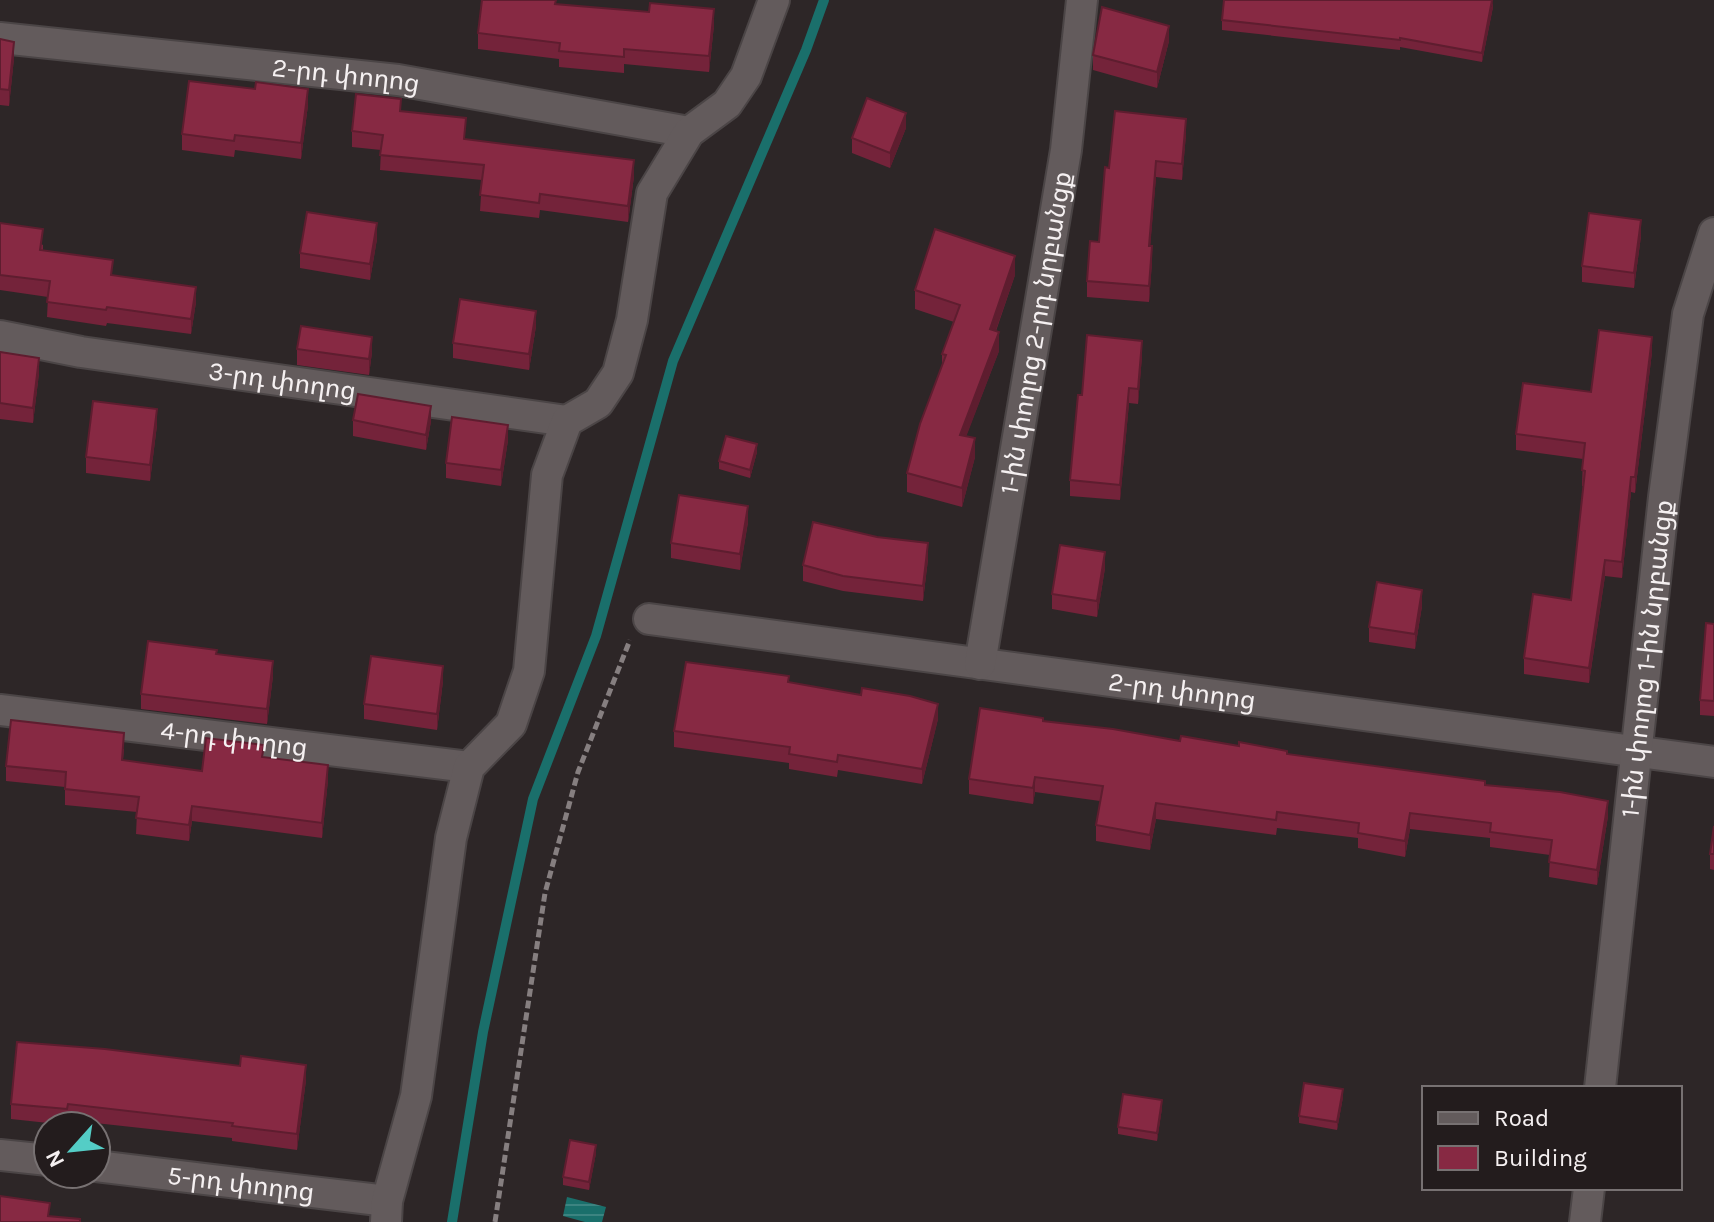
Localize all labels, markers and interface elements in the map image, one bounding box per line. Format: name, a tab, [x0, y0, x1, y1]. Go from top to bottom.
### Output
street label: 2-րդ փողոց	[271, 51, 422, 99]
street label: 1-ին փողոց 2-րդ նրբանցք	[993, 169, 1078, 496]
street label: 3-րդ փողոց	[207, 355, 358, 406]
street label: 1-ին փողոց 1-ին նրբանցք	[1614, 498, 1679, 819]
street label: 2-րդ փողոց	[1107, 665, 1258, 716]
street label: 4-րդ փողոց	[159, 714, 309, 763]
legend	[1422, 1086, 1682, 1190]
text: Road	[1494, 1104, 1549, 1132]
north arrow	[32, 1110, 112, 1190]
text: Building	[1494, 1144, 1587, 1172]
text: N	[40, 1146, 70, 1172]
street label: 5-րդ փողոց	[166, 1159, 316, 1208]

